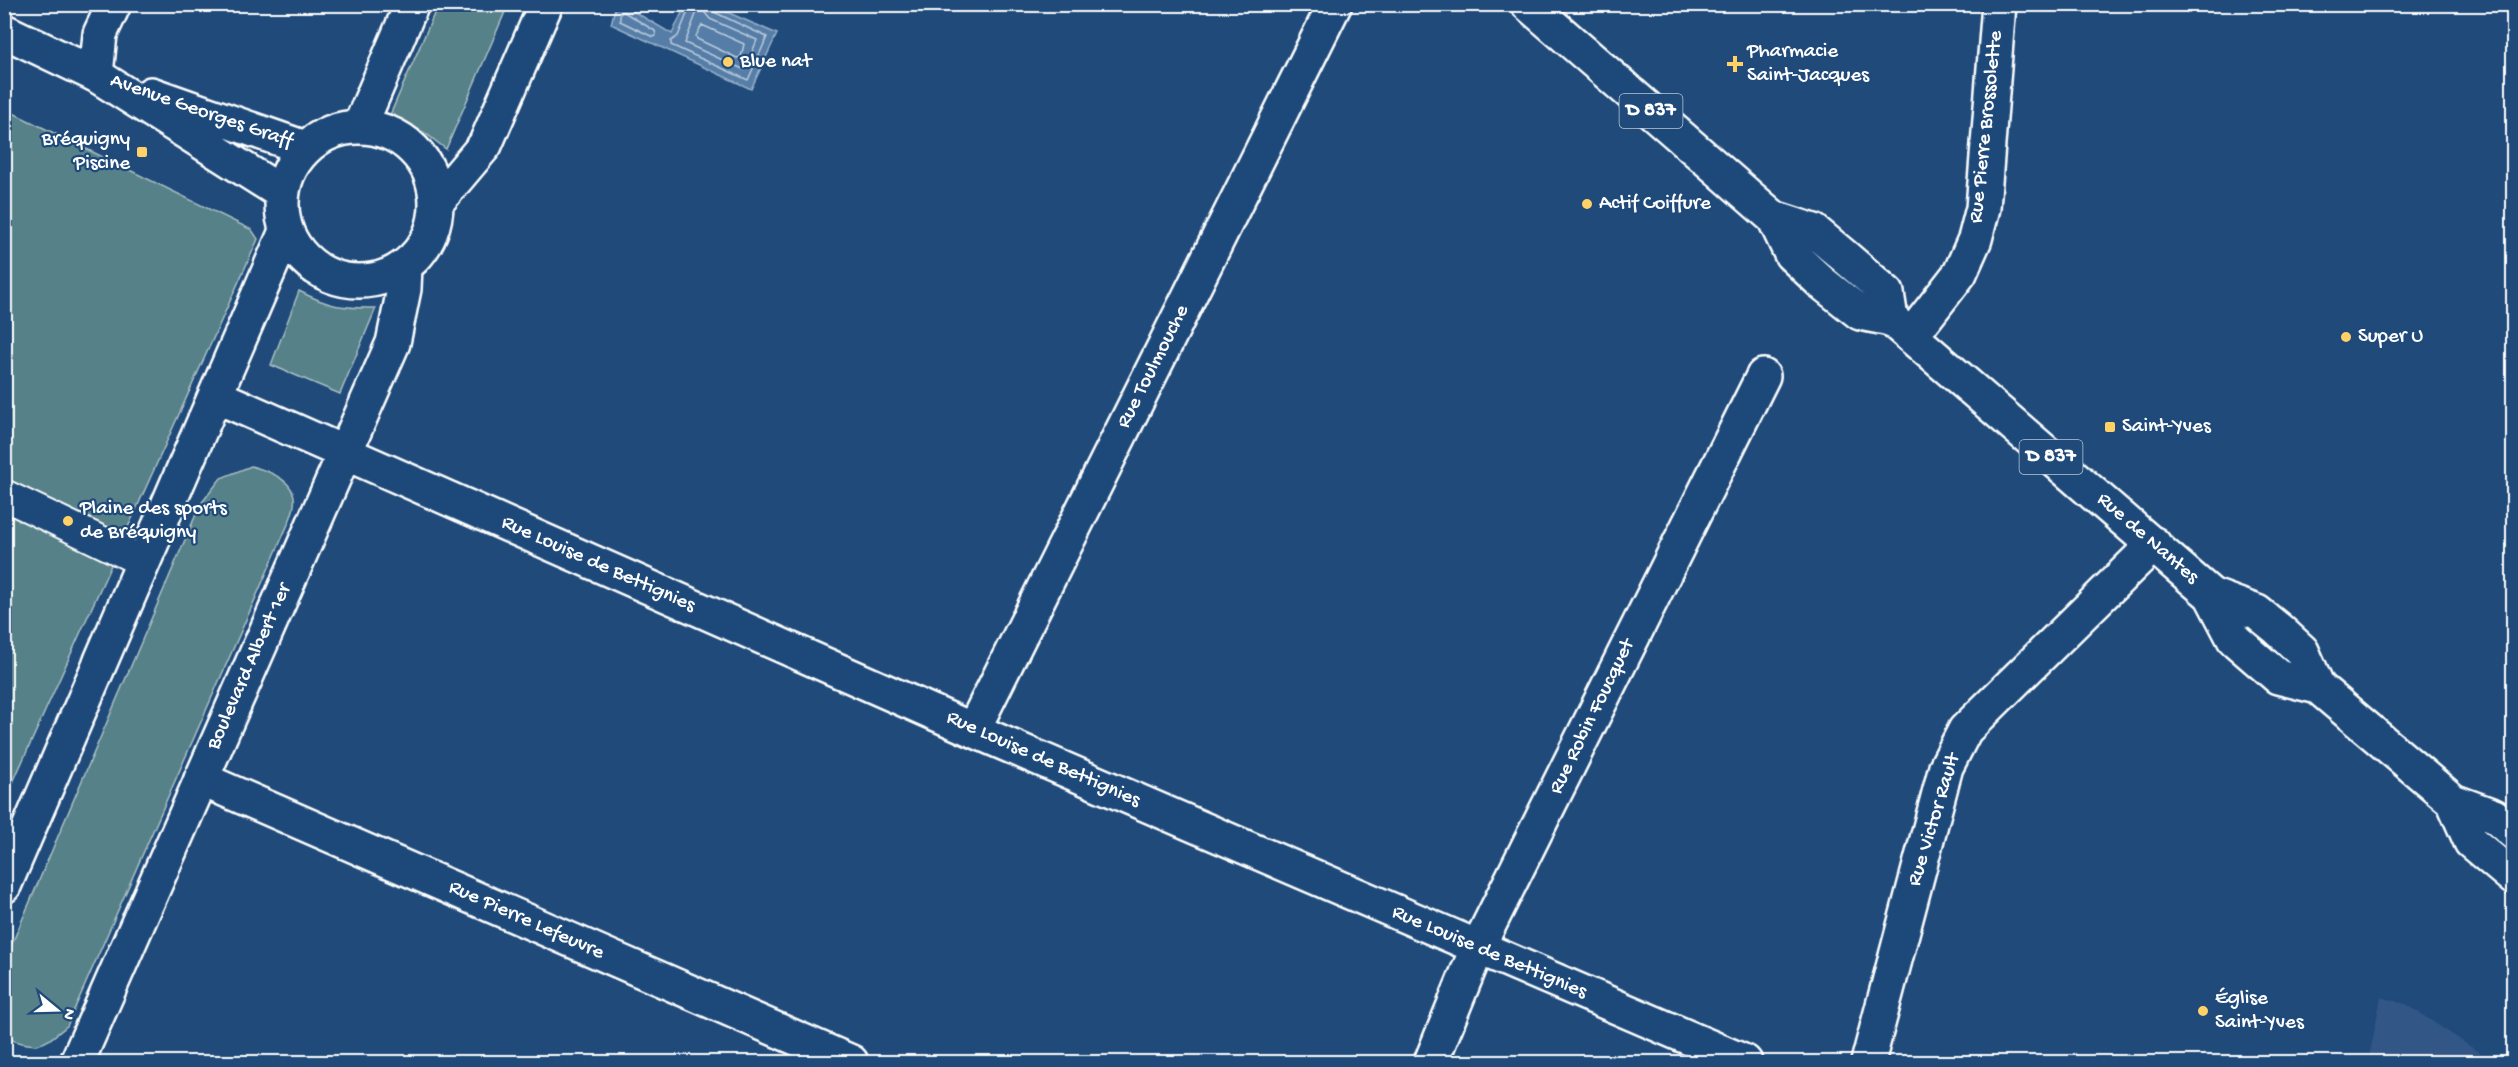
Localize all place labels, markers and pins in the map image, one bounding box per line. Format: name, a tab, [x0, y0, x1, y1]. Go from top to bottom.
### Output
place label: Pharmacie Saint-Jacques	[1746, 40, 1870, 89]
place label: Blue nat	[739, 50, 814, 75]
marker: Blue nat	[721, 55, 735, 69]
marker: Pharmacie Saint-Jacques	[1728, 57, 1742, 71]
place label: Bréquigny Piscine	[41, 128, 131, 177]
marker: Bréquigny Piscine	[135, 145, 149, 159]
place label: Actif Coiffure	[1599, 192, 1712, 217]
marker: Actif Coiffure	[1580, 197, 1594, 211]
place label: Super U	[2358, 325, 2423, 350]
marker: Super U	[2339, 330, 2353, 344]
place label: Saint-Yves	[2122, 415, 2212, 440]
marker: Saint-Yves	[2103, 420, 2117, 434]
place label: Plaine des sports de Bréquigny	[79, 497, 228, 546]
marker: Plaine des sports de Bréquigny	[61, 514, 75, 528]
place label: Église Saint-Yves	[2215, 987, 2305, 1036]
marker: Église Saint-Yves	[2196, 1004, 2210, 1018]

